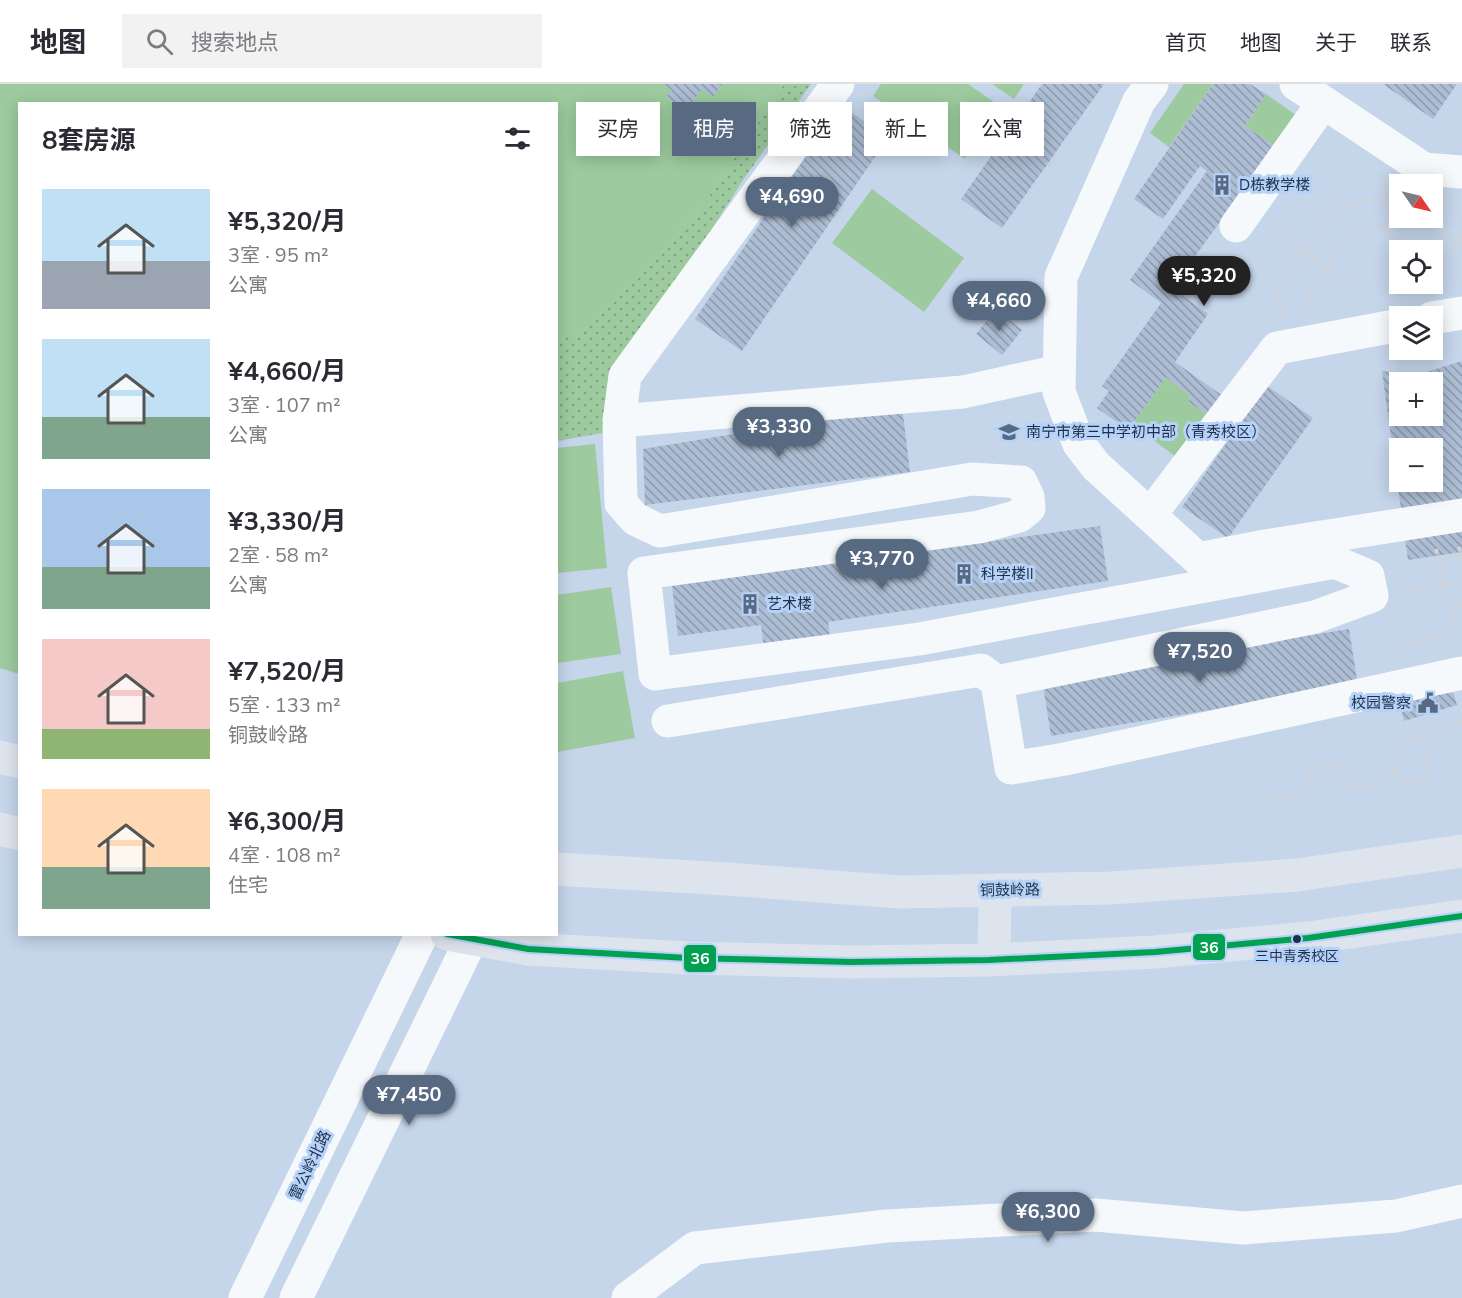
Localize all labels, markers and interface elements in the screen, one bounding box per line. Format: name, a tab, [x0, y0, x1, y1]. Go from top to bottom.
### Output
search box	[122, 14, 542, 68]
text: 地图	[30, 24, 86, 62]
icon: search	[143, 25, 176, 58]
text: 搜索地点	[191, 28, 279, 58]
text: 首页	[1165, 29, 1207, 57]
text: 地图	[1240, 29, 1282, 57]
text: 关于	[1315, 29, 1357, 57]
text: 联系	[1390, 29, 1432, 57]
chip: 买房	[576, 102, 660, 156]
chip: 租房	[672, 102, 756, 156]
chip: 筛选	[768, 102, 852, 156]
chip: 新上	[864, 102, 948, 156]
chip: 公寓	[960, 102, 1044, 156]
icon: filters	[501, 122, 534, 155]
text: 8套房源	[42, 123, 136, 158]
building icon: D栋教学楼	[1210, 173, 1234, 197]
north arrow	[1389, 174, 1443, 228]
map controls	[1389, 174, 1443, 492]
place label: D栋教学楼	[1239, 175, 1310, 195]
pin: ¥4,690	[743, 177, 841, 228]
text: ¥4,690	[760, 183, 824, 210]
text: ¥5,320/月	[228, 204, 347, 239]
icon: home	[90, 213, 162, 285]
button: locate	[1389, 240, 1443, 294]
text: 3室 · 95 m²	[228, 242, 329, 269]
pin: ¥5,320	[1155, 256, 1253, 307]
text: ¥5,320	[1172, 262, 1236, 289]
text: 公寓	[228, 272, 268, 299]
pin: ¥4,660	[950, 281, 1048, 332]
text: ¥4,660	[967, 287, 1031, 314]
button: layers	[1389, 306, 1443, 360]
text: ¥4,660/月	[228, 354, 347, 389]
icon: home	[90, 363, 162, 435]
button: +	[1389, 372, 1443, 426]
text: 3室 · 107 m²	[228, 392, 341, 419]
pin: ¥3,330	[730, 407, 828, 458]
text: ¥3,330	[747, 413, 811, 440]
school or university icon: 南宁市第三中学初中部（青秀校区）	[997, 420, 1021, 444]
text: 公寓	[228, 422, 268, 449]
place label: 南宁市第三中学初中部（青秀校区）	[1026, 422, 1266, 442]
button: −	[1389, 438, 1443, 492]
text: ¥3,330/月	[228, 504, 347, 539]
icon: home	[90, 513, 162, 585]
pin: ¥3,770	[833, 539, 931, 590]
text: 2室 · 58 m²	[228, 542, 329, 569]
text: ¥3,770	[850, 545, 914, 572]
building icon: 科学楼II	[952, 562, 976, 586]
place label: 科学楼II	[981, 564, 1034, 584]
text: 公寓	[228, 572, 268, 599]
building icon: 艺术楼	[738, 592, 762, 616]
place label: 艺术楼	[767, 594, 812, 614]
pin: ¥7,520	[1151, 632, 1249, 683]
text: ¥7,520	[1168, 638, 1232, 665]
text: ¥7,520/月	[228, 654, 347, 689]
icon: home	[90, 663, 162, 735]
public building icon: 校园警察	[1416, 691, 1440, 715]
text: 5室 · 133 m²	[228, 692, 341, 719]
place label: 校园警察	[1351, 693, 1411, 713]
text: 铜鼓岭路	[228, 722, 308, 749]
text: ¥6,300/月	[228, 804, 347, 839]
icon: home	[90, 813, 162, 885]
text: 4室 · 108 m²	[228, 842, 341, 869]
text: 住宅	[228, 872, 268, 899]
street label: 铜鼓岭路	[980, 879, 1040, 901]
line badge: 36	[1192, 933, 1226, 961]
marker: 三中青秀校区	[1291, 933, 1303, 945]
text: 36	[1199, 937, 1219, 959]
line badge: 36	[683, 944, 717, 973]
place label: 三中青秀校区	[1255, 947, 1339, 966]
text: 36	[690, 948, 710, 970]
pin: ¥7,450	[360, 1075, 458, 1126]
text: ¥7,450	[377, 1081, 441, 1108]
street label: 雷公岭北路	[285, 1127, 335, 1203]
pin: ¥6,300	[999, 1192, 1097, 1243]
text: ¥6,300	[1016, 1198, 1080, 1225]

